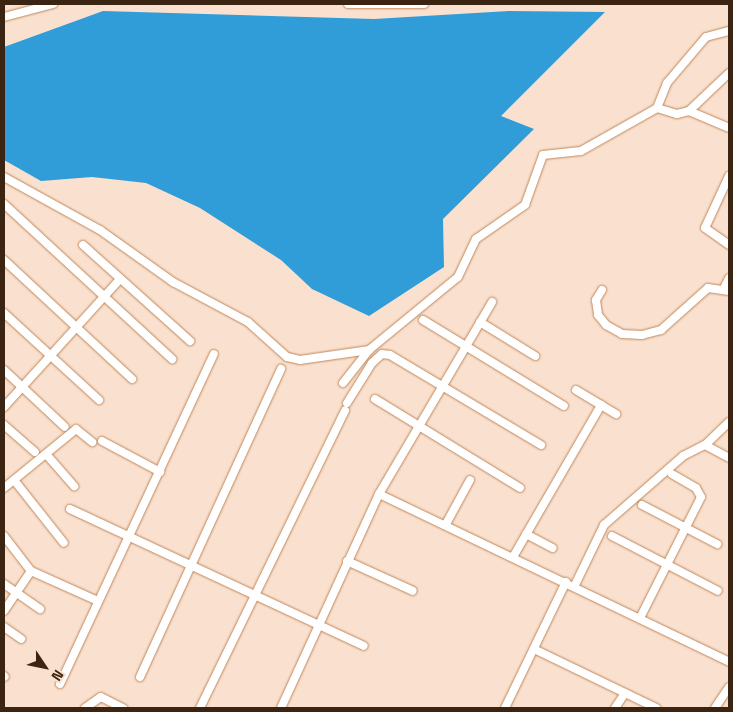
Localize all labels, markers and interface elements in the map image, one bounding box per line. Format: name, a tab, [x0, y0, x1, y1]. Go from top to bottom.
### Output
north arrow	[20, 642, 70, 692]
text: N	[47, 666, 68, 684]

